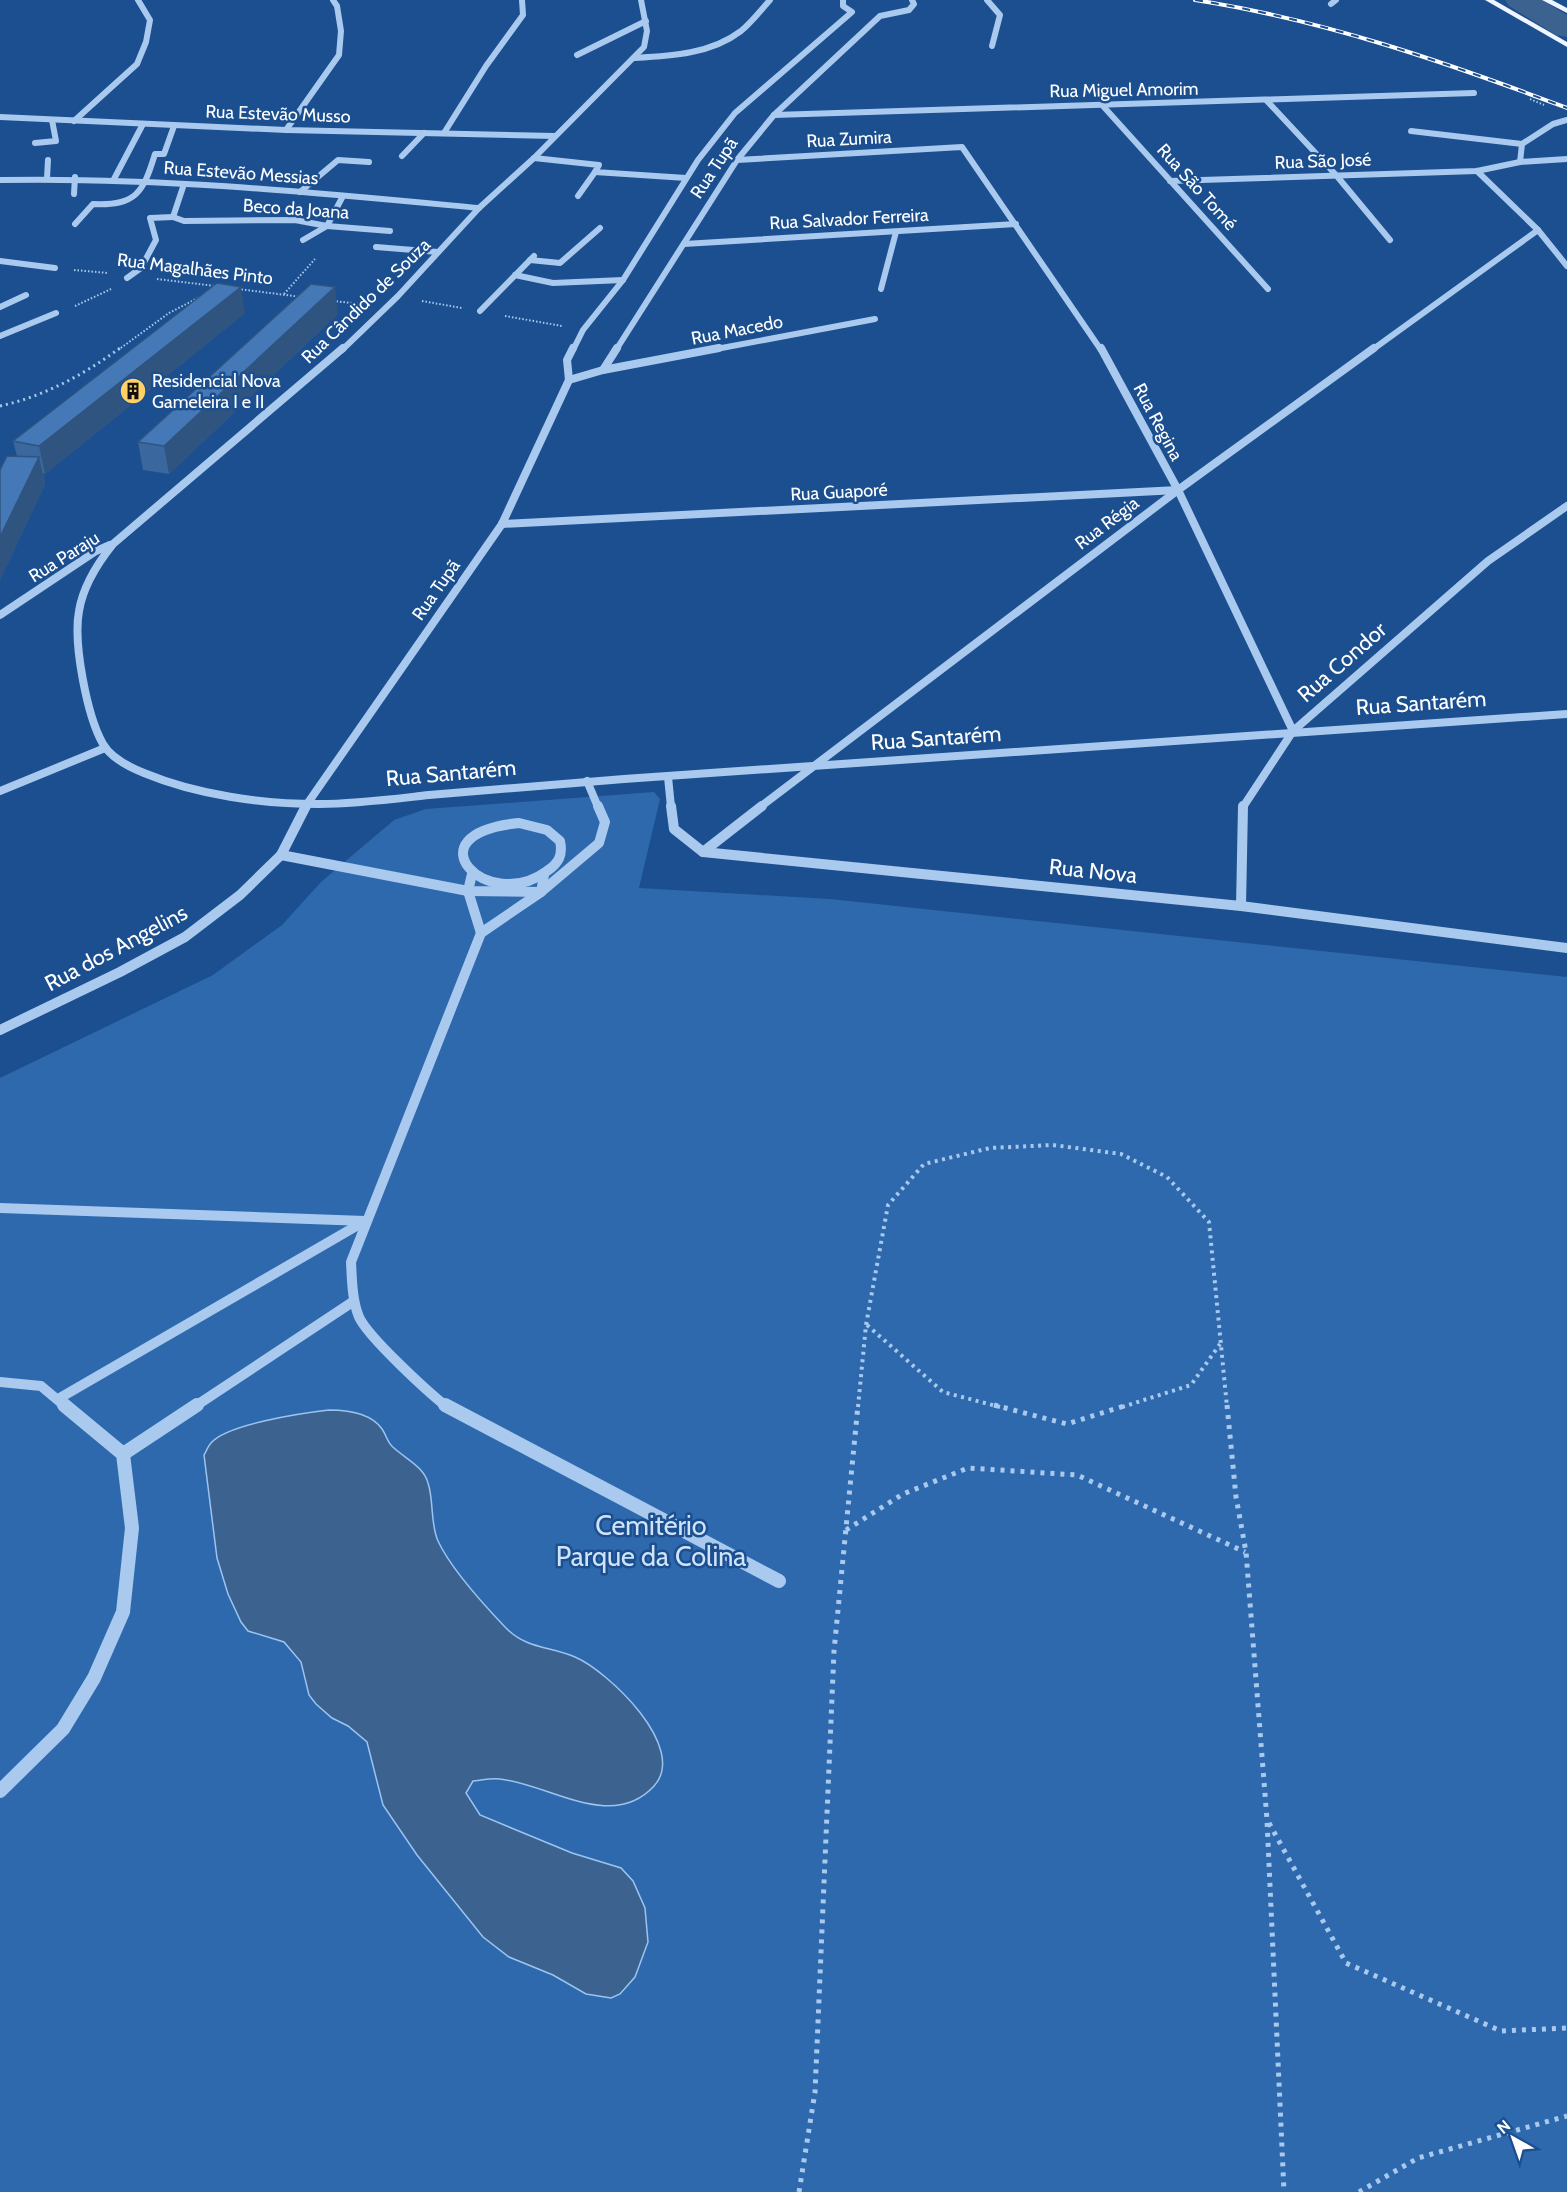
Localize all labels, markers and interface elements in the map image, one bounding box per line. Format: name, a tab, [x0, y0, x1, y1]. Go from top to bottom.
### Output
street label: Rua Miguel Amorim	[1049, 78, 1199, 102]
street label: Rua Estevão Musso	[205, 100, 351, 128]
street label: Rua Zumira	[806, 126, 893, 152]
street label: Rua Tupã	[686, 133, 743, 203]
street label: Rua São Tomé	[1152, 139, 1242, 235]
street label: Rua São José	[1274, 148, 1372, 174]
street label: Rua Estevão Messias	[163, 157, 319, 189]
street label: Beco da Joana	[242, 194, 350, 224]
street label: Rua Salvador Ferreira	[769, 204, 929, 234]
street label: Rua Cândido de Souza	[297, 234, 435, 368]
street label: Rua Magalhães Pinto	[116, 249, 274, 289]
street label: Rua Macedo	[689, 310, 785, 350]
place label: Residencial Nova Gameleira I e II	[152, 370, 281, 413]
building icon: Residencial Nova Gameleira I e II	[118, 376, 148, 406]
street label: Rua Regina	[1128, 380, 1188, 465]
street label: Rua Guaporé	[790, 478, 888, 506]
street label: Rua Régia	[1071, 492, 1144, 554]
street label: Rua Paraju	[25, 527, 103, 587]
street label: Rua Tupã	[407, 555, 465, 625]
street label: Rua Condor	[1292, 616, 1392, 708]
street label: Rua Santarém	[1355, 685, 1487, 721]
street label: Rua Santarém	[870, 720, 1002, 756]
street label: Rua Santarém	[385, 754, 517, 792]
street label: Rua Nova	[1048, 853, 1139, 889]
street label: Rua dos Angelins	[40, 899, 192, 997]
park label: Cemitério Parque da Colina	[556, 1509, 746, 1573]
north arrow	[1483, 2108, 1543, 2168]
text: N	[1493, 2116, 1514, 2138]

